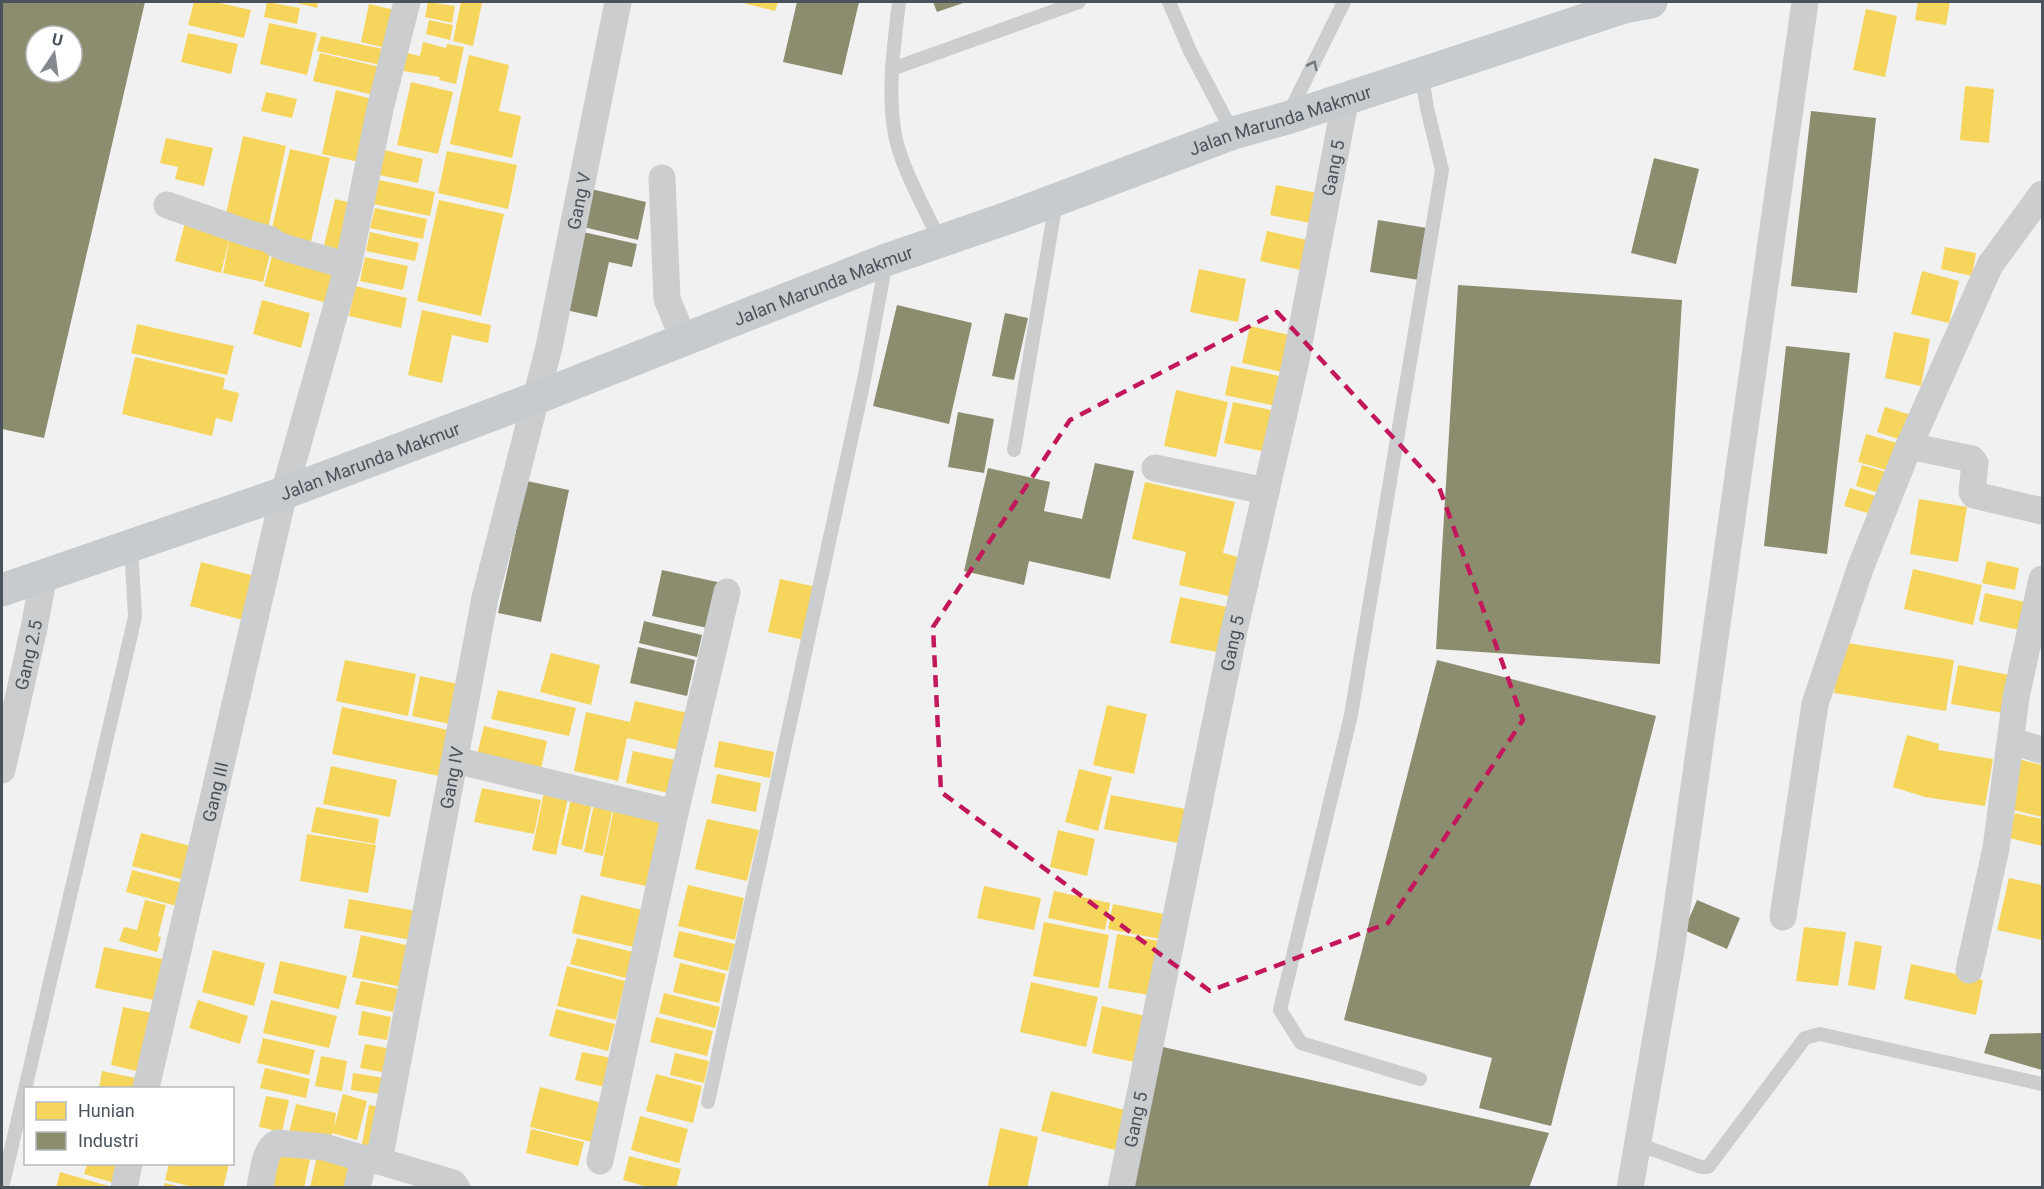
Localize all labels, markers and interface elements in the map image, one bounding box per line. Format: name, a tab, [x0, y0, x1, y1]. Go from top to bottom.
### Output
north arrow	[24, 24, 84, 84]
text: U	[50, 29, 65, 50]
one-way arrow	[1306, 61, 1317, 71]
street label: Jalan Marunda Makmur	[1186, 80, 1374, 159]
street label: Gang 5	[1317, 138, 1348, 198]
street label: Gang V	[562, 170, 594, 231]
street label: Jalan Marunda Makmur	[730, 241, 916, 330]
street label: Jalan Marunda Makmur	[277, 417, 463, 504]
street label: Gang 5	[1216, 613, 1248, 673]
street label: Gang 2.5	[10, 618, 46, 692]
street label: Gang IV	[435, 744, 467, 811]
street label: Gang III	[198, 760, 232, 824]
legend	[24, 1087, 234, 1165]
street label: Gang 5	[1119, 1090, 1151, 1149]
text: Hunian	[78, 1100, 135, 1121]
text: Industri	[78, 1130, 139, 1151]

